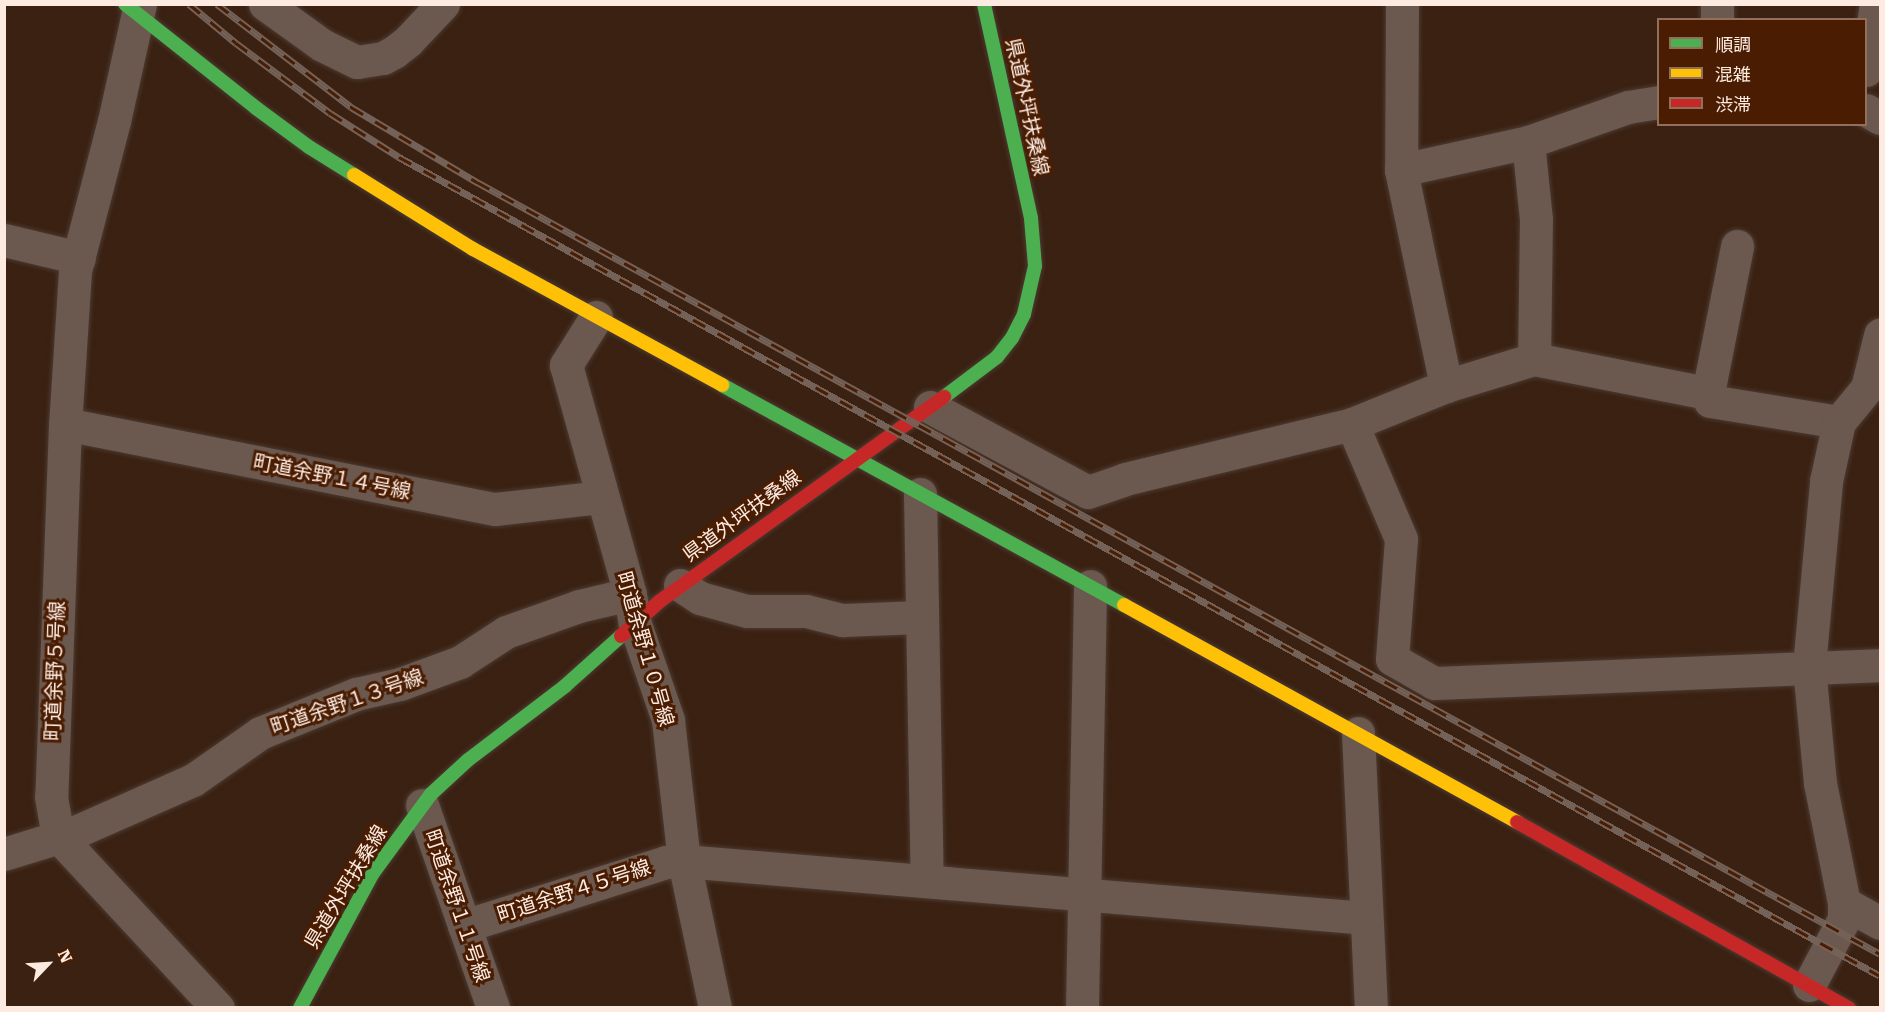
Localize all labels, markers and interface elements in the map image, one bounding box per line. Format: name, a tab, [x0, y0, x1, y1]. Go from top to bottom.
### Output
legend	[1657, 18, 1867, 126]
text: 順調	[1715, 34, 1751, 55]
street label: 県道外坪扶桑線	[1001, 36, 1053, 178]
text: 混雑	[1715, 64, 1751, 85]
text: 渋滞	[1715, 94, 1751, 115]
street label: 町道余野１４号線	[251, 450, 413, 504]
street label: 県道外坪扶桑線	[678, 465, 806, 567]
street label: 町道余野１０号線	[611, 569, 679, 729]
street label: 町道余野５号線	[41, 601, 69, 741]
street label: 町道余野１３号線	[267, 665, 427, 739]
street label: 県道外坪扶桑線	[300, 821, 392, 953]
street label: 町道余野１１号線	[420, 826, 494, 986]
street label: 町道余野４５号線	[494, 855, 654, 927]
north arrow	[18, 934, 78, 994]
text: N	[54, 947, 76, 966]

